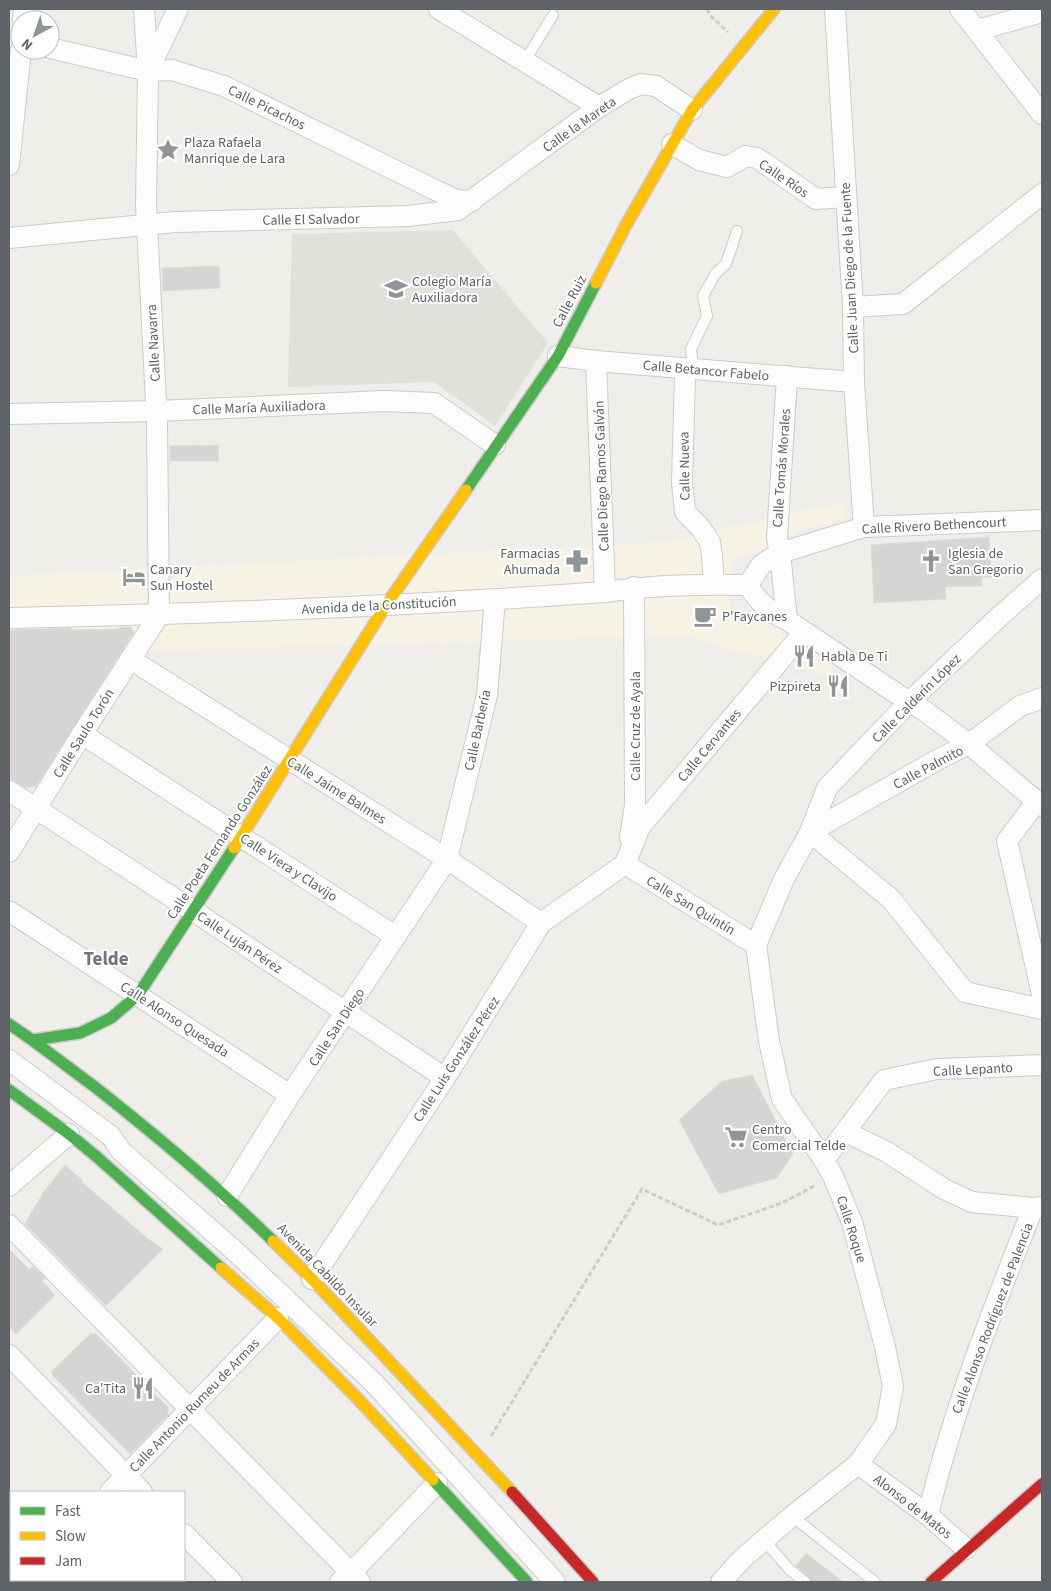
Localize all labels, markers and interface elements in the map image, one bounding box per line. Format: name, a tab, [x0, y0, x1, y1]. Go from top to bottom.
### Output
north arrow	[10, 10, 60, 60]
text: N	[17, 34, 37, 55]
street label: Calle Picachos	[224, 80, 309, 135]
street label: Calle la Mareta	[539, 92, 620, 158]
place label: Plaza Rafaela Manrique de Lara	[184, 133, 285, 169]
place icon: Plaza Rafaela Manrique de Lara	[155, 137, 181, 163]
street label: Calle Ríos	[754, 155, 813, 203]
street label: Calle Juan Diego de la Fuente	[836, 182, 864, 354]
street label: Calle El Salvador	[262, 209, 360, 231]
place label: Colegio María Auxiliadora	[412, 272, 491, 308]
street label: Calle Ruiz	[548, 272, 592, 331]
school or university icon: Colegio María Auxiliadora	[383, 276, 409, 302]
street label: Calle Navarra	[142, 304, 166, 382]
street label: Calle Betancor Fabelo	[642, 356, 770, 386]
street label: Calle María Auxiliadora	[192, 396, 326, 420]
street label: Calle Diego Ramos Galván	[589, 400, 615, 552]
street label: Calle Tomás Morales	[768, 408, 796, 528]
street label: Calle Nueva	[674, 431, 696, 501]
street label: Calle Rivero Bethencourt	[861, 512, 1007, 540]
place label: Farmacias Ahumada	[500, 544, 560, 580]
place label: Iglesia de San Gregorio	[948, 544, 1024, 580]
pharmacy icon: Farmacias Ahumada	[564, 548, 590, 574]
church icon: Iglesia de San Gregorio	[918, 548, 944, 574]
place label: Canary Sun Hostel	[150, 560, 213, 596]
hotel icon: Canary Sun Hostel	[121, 564, 147, 590]
street label: Avenida de la Constitución	[301, 592, 457, 620]
cafe icon: P'Faycanes	[692, 603, 718, 629]
place label: P'Faycanes	[722, 607, 787, 627]
restaurant icon: Habla De Ti	[791, 643, 817, 669]
place label: Habla De Ti	[821, 647, 888, 667]
street label: Calle Calderín López	[868, 650, 966, 748]
street label: Calle Cruz de Ayala	[626, 671, 646, 781]
restaurant icon: Pizpireta	[825, 673, 851, 699]
place label: Pizpireta	[769, 677, 821, 697]
street label: Calle Saulo Torón	[48, 685, 119, 782]
street label: Calle Barbería	[460, 688, 496, 772]
street label: Calle Cervantes	[673, 704, 747, 787]
street label: Calle Palmito	[890, 741, 967, 795]
street label: Calle Jaime Balmes	[283, 752, 390, 830]
street label: Calle Poeta Fernando González	[162, 761, 277, 924]
street label: Calle Viera y Clavijo	[236, 829, 341, 907]
street label: Calle San Quintín	[642, 871, 739, 940]
street label: Calle Luján Pérez	[193, 907, 286, 979]
district label: Telde	[83, 946, 129, 973]
street label: Calle Alonso Quesada	[116, 977, 233, 1063]
street label: Calle San Diego	[304, 984, 370, 1071]
street label: Calle Luis González Pérez	[409, 993, 505, 1126]
street label: Calle Lepanto	[933, 1058, 1013, 1082]
place label: Centro Comercial Telde	[752, 1120, 846, 1156]
supermarket icon: Centro Comercial Telde	[723, 1124, 749, 1150]
street label: Calle Roque	[831, 1193, 871, 1266]
street label: Avenida Cabildo Insular	[272, 1219, 382, 1332]
street label: Calle Alonso Rodríguez de Palencia	[947, 1220, 1039, 1417]
street label: Calle Antonio Rumeu de Armas	[125, 1334, 264, 1477]
restaurant icon: Ca'Tita	[130, 1375, 156, 1401]
place label: Ca'Tita	[85, 1379, 126, 1399]
street label: Alonso de Matos	[869, 1470, 956, 1544]
legend	[10, 1491, 185, 1581]
text: Fast	[55, 1501, 81, 1522]
text: Slow	[55, 1526, 86, 1547]
text: Jam	[55, 1551, 82, 1572]

